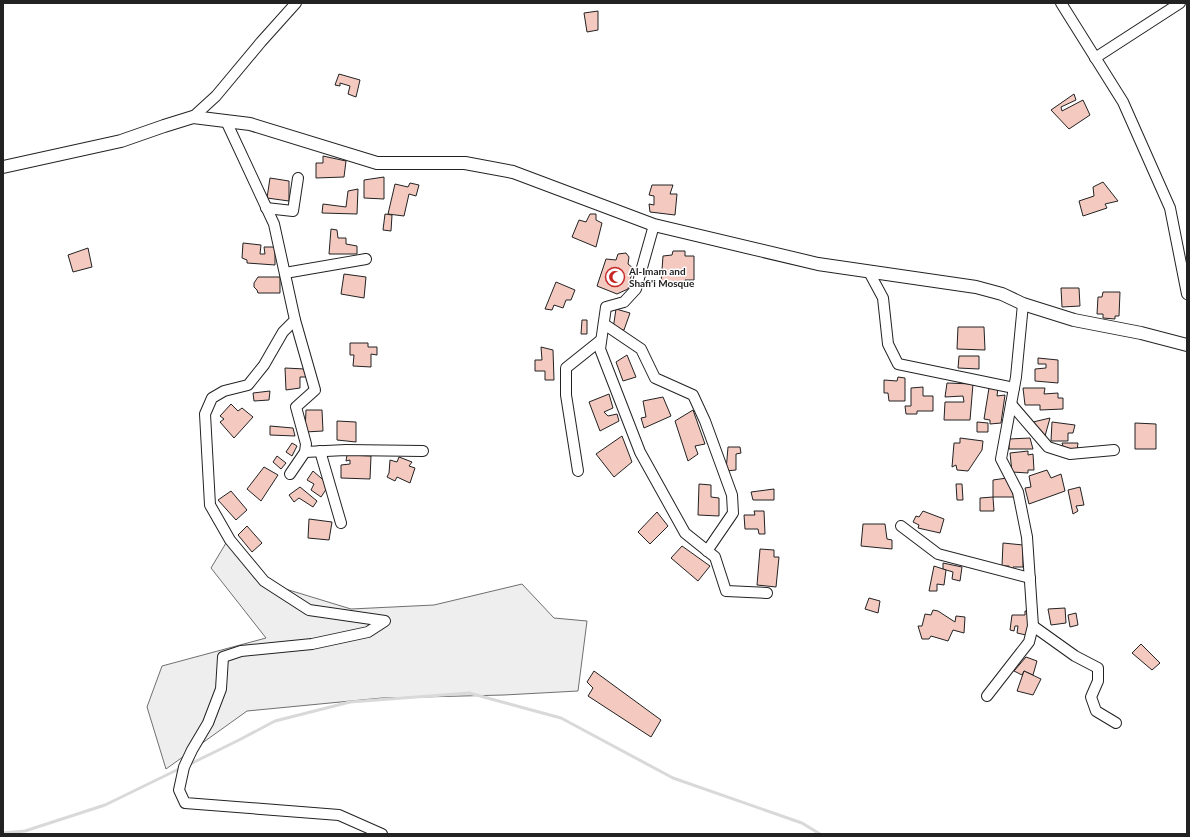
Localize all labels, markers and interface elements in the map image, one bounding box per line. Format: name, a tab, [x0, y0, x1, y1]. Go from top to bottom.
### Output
place label: Al-Imam and Shafi'i Mosque	[628, 265, 695, 289]
mosque icon: Al-Imam and Shafi'i Mosque	[604, 266, 626, 288]

